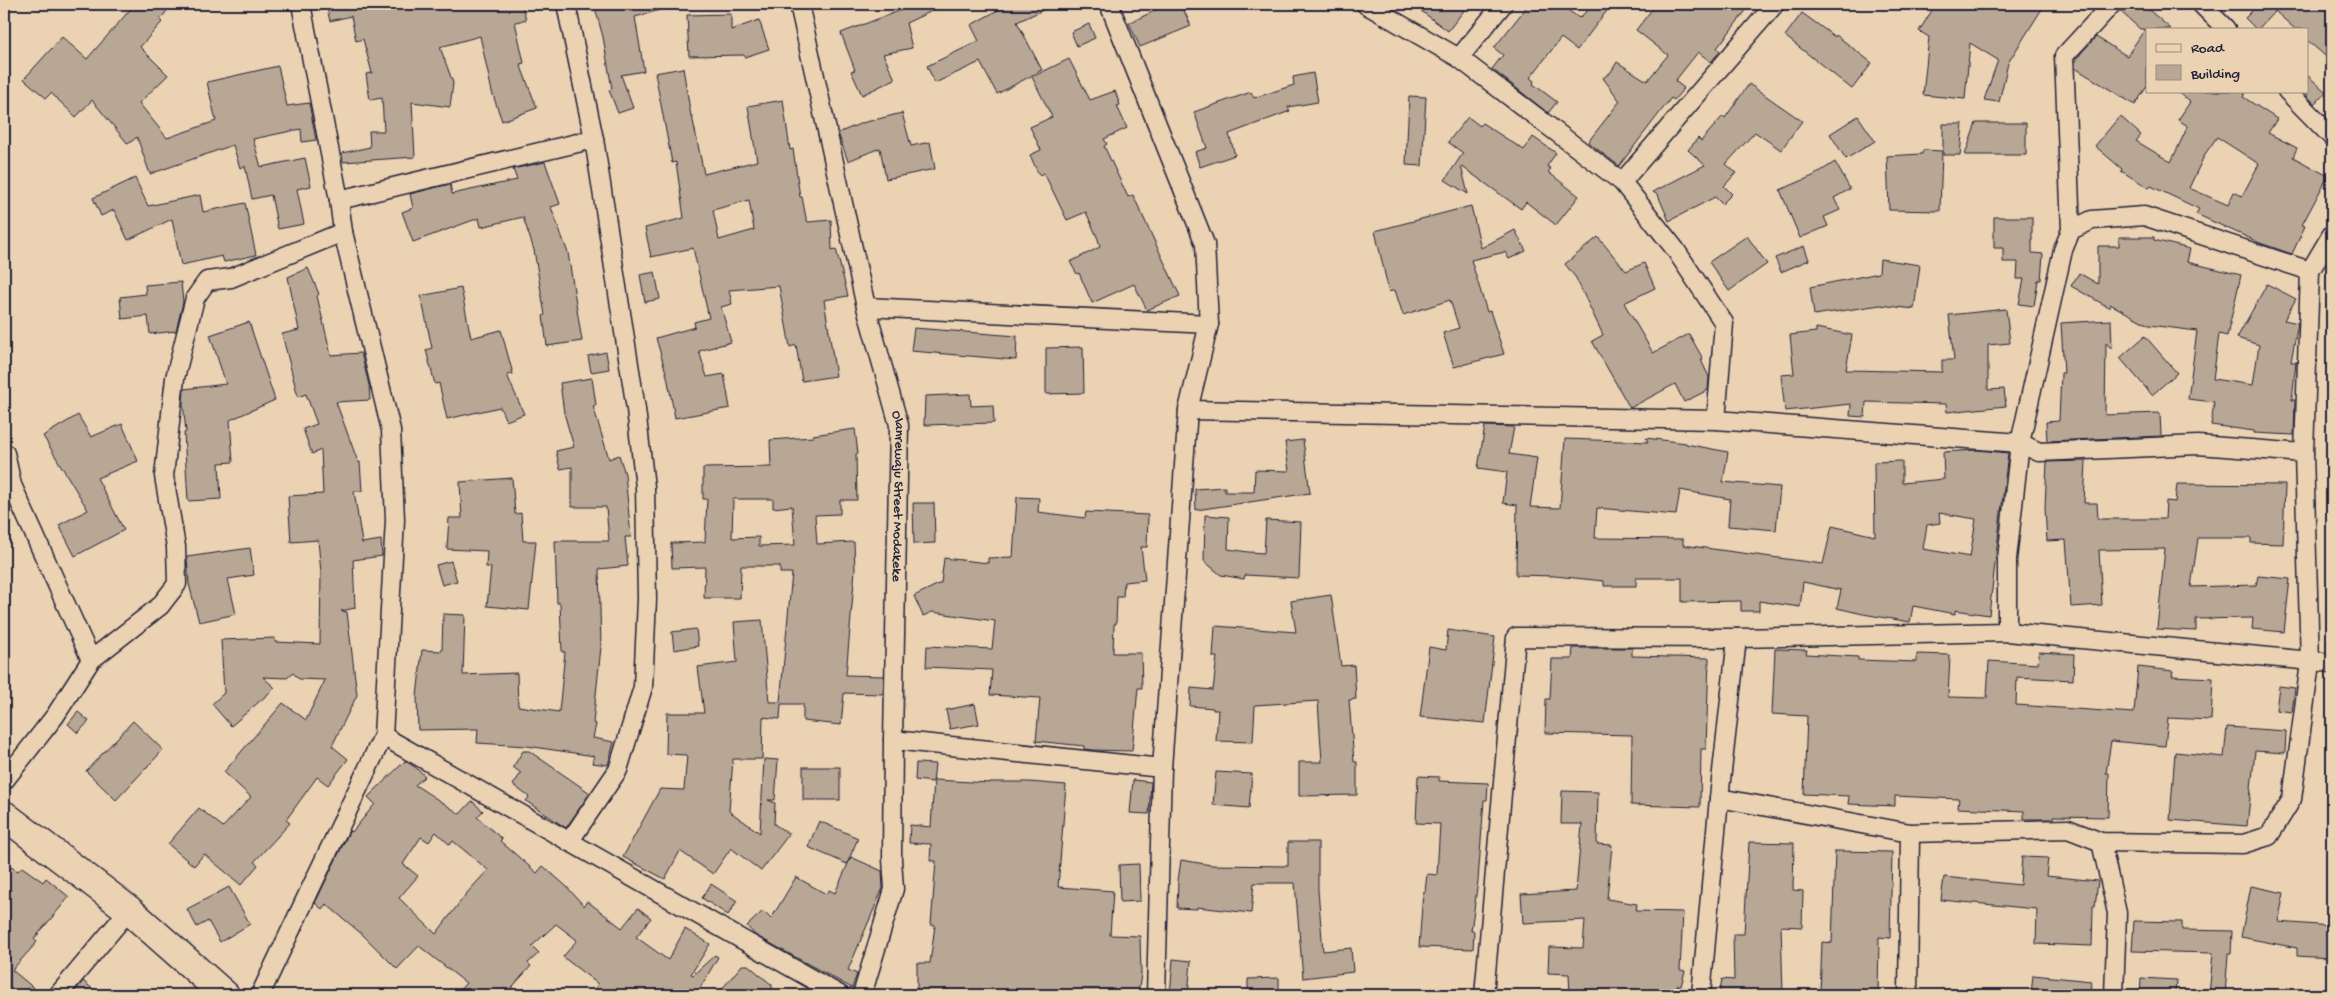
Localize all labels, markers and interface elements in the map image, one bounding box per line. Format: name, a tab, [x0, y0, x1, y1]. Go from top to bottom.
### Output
legend	[2146, 28, 2308, 92]
text: Road	[2191, 40, 2225, 58]
text: Building	[2190, 66, 2240, 84]
street label: Olanrewaju Street Modakeke	[887, 409, 908, 583]

